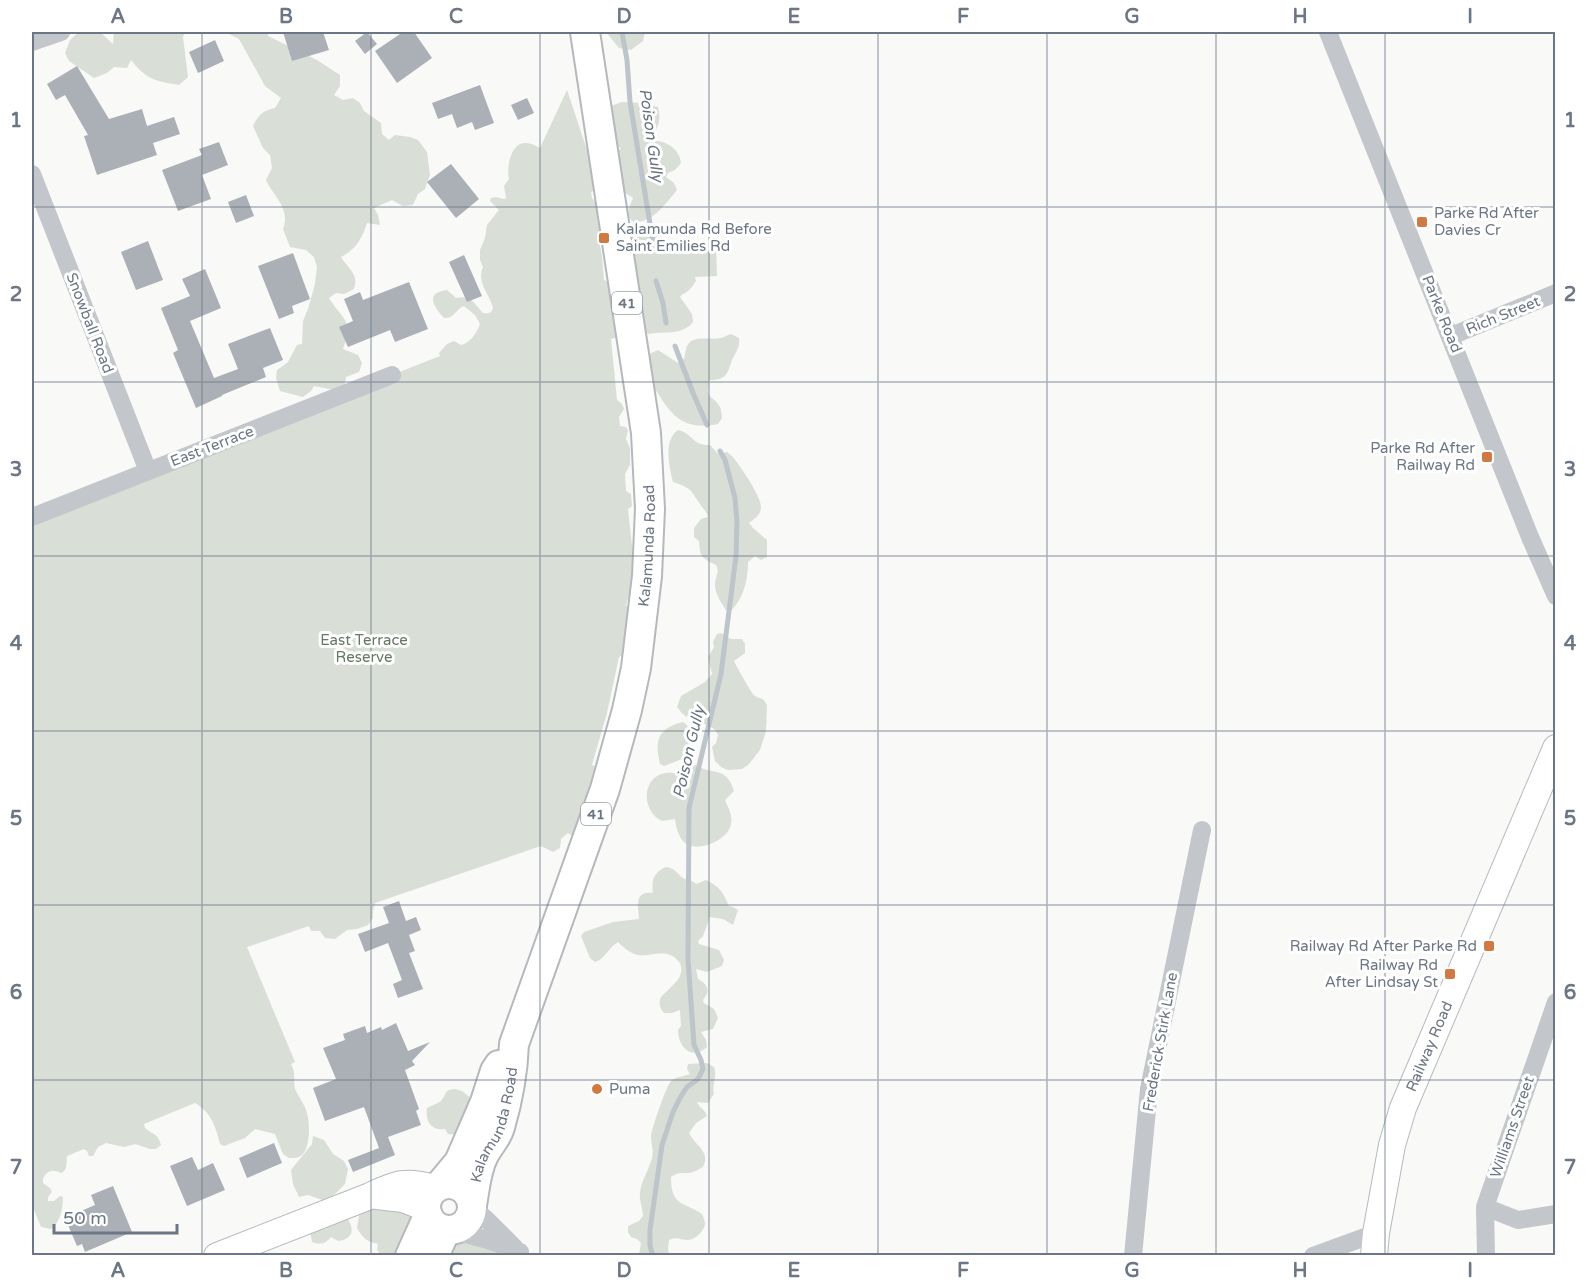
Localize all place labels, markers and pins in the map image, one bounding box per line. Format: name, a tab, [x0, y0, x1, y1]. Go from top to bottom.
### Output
place label: Parke Rd After Davies Cr	[1434, 204, 1539, 239]
marker: Parke Rd After Davies Cr	[1415, 215, 1429, 229]
place label: Kalamunda Rd Before Saint Emilies Rd	[616, 220, 772, 255]
marker: Kalamunda Rd Before Saint Emilies Rd	[597, 231, 611, 245]
place label: Parke Rd After Railway Rd	[1370, 439, 1475, 474]
marker: Parke Rd After Railway Rd	[1480, 450, 1494, 464]
place label: Railway Rd After Parke Rd	[1290, 937, 1477, 955]
marker: Railway Rd After Parke Rd	[1482, 939, 1496, 953]
place label: Railway Rd After Lindsay St	[1325, 956, 1438, 991]
marker: Railway Rd After Lindsay St	[1443, 967, 1457, 981]
place label: Puma	[609, 1080, 650, 1098]
marker: Puma	[590, 1082, 604, 1096]

